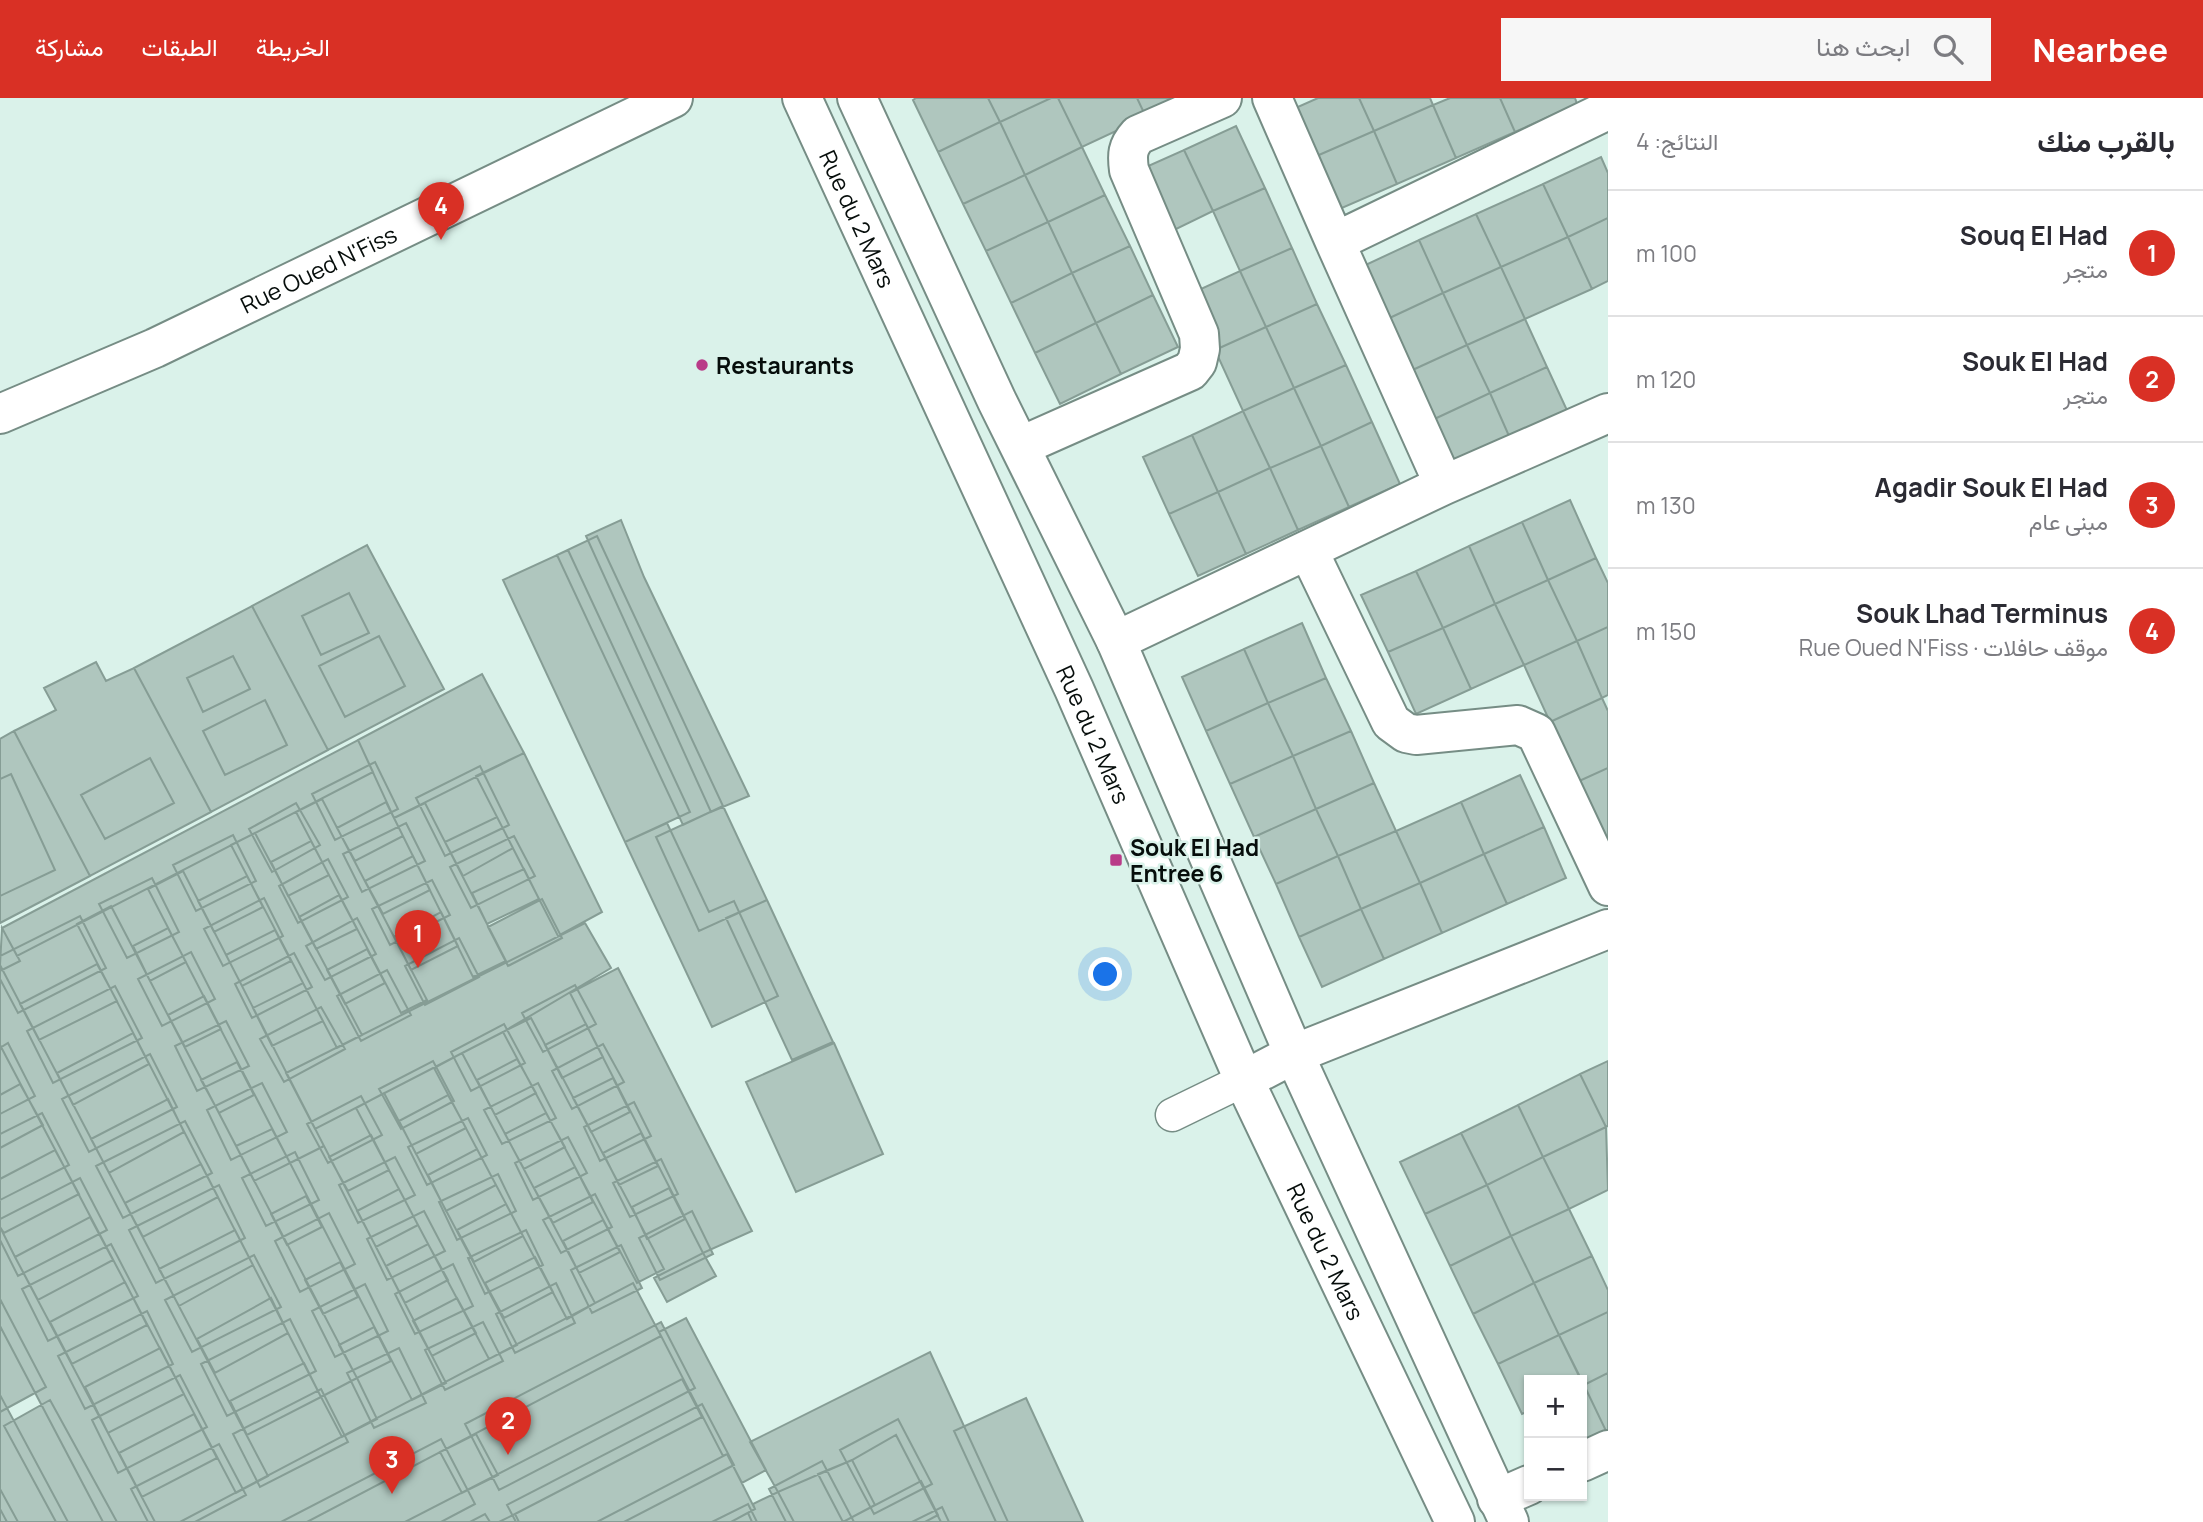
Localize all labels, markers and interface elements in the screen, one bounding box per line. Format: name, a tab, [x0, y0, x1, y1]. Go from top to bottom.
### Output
search box	[1501, 18, 1991, 81]
text: Nearbee	[2033, 27, 2168, 72]
text: ابحث هنا	[1816, 28, 1911, 64]
text: مشاركة	[35, 30, 103, 63]
text: الطبقات	[141, 30, 218, 63]
text: الخريطة	[256, 30, 330, 63]
icon: search	[1929, 30, 1967, 68]
text: بالقرب منك	[2037, 120, 2175, 161]
text: النتائج: 4	[1636, 125, 1718, 157]
street label: Rue du 2 Mars	[812, 145, 903, 293]
pin: 4	[418, 182, 464, 240]
text: Souq El Had	[1960, 217, 2108, 253]
street label: Rue Oued N'Fiss	[235, 218, 402, 320]
text: 100 m	[1636, 237, 1697, 269]
text: 1	[2147, 237, 2157, 269]
text: متجر	[2063, 253, 2108, 285]
text: Souk El Had	[1962, 343, 2108, 379]
place label: Restaurants	[716, 349, 854, 381]
marker: Restaurants	[694, 357, 710, 373]
text: 120 m	[1636, 363, 1696, 395]
text: 2	[2145, 363, 2159, 395]
text: متجر	[2063, 379, 2108, 411]
text: Agadir Souk El Had	[1875, 469, 2108, 505]
text: 130 m	[1636, 489, 1696, 521]
text: 3	[2145, 489, 2159, 521]
text: مبنى عام	[2029, 505, 2108, 537]
text: Souk Lhad Terminus	[1856, 595, 2108, 631]
text: 150 m	[1636, 615, 1696, 647]
text: 4	[2145, 615, 2159, 647]
text: موقف حافلات · Rue Oued N'Fiss	[1799, 631, 2108, 663]
street label: Rue du 2 Mars	[1049, 660, 1138, 809]
place label: Souk El Had Entree 6	[1130, 831, 1259, 889]
marker: Souk El Had Entree 6	[1108, 852, 1124, 868]
pin: 1	[395, 910, 441, 968]
your location	[1088, 957, 1122, 991]
street label: Rue du 2 Mars	[1280, 1178, 1372, 1325]
map controls	[1524, 1375, 1587, 1501]
button: +	[1524, 1375, 1587, 1438]
pin: 2	[485, 1397, 531, 1455]
pin: 3	[369, 1436, 415, 1494]
button: −	[1524, 1438, 1587, 1501]

